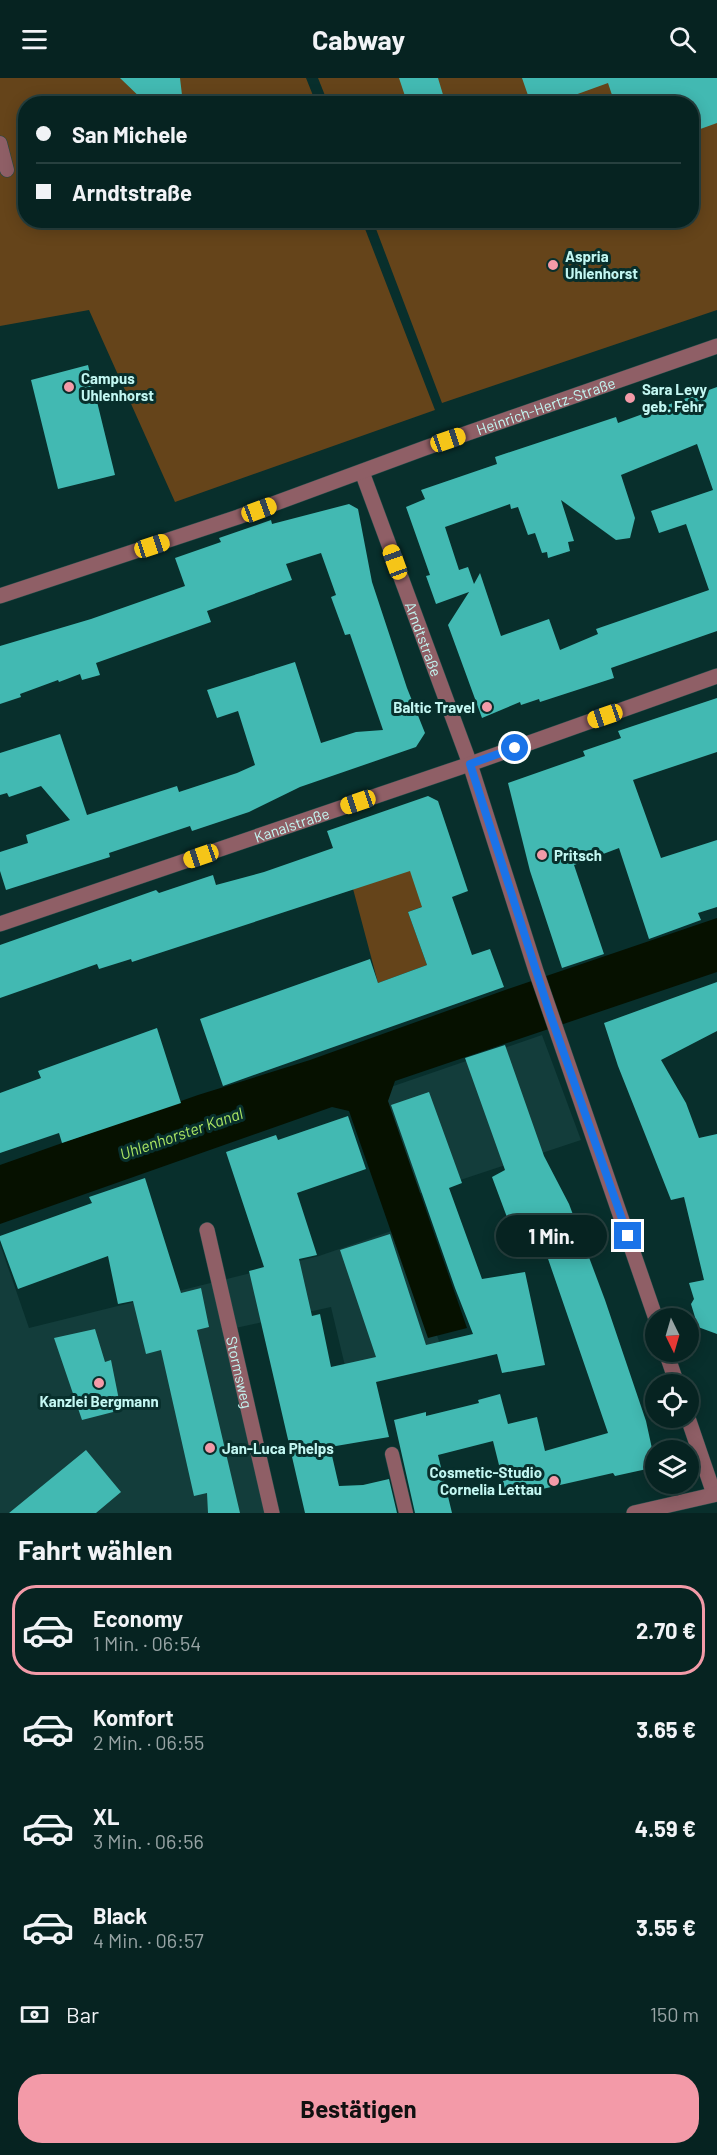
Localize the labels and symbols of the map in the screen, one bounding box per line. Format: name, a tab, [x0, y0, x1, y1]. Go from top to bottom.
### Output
place label: Aspria Uhlenhorst	[565, 247, 638, 282]
marker: Aspria Uhlenhorst	[546, 258, 560, 272]
place label: Campus Uhlenhorst	[81, 369, 154, 404]
street label: Heinrich-Hertz-Straße	[474, 373, 618, 438]
marker: Campus Uhlenhorst	[62, 380, 76, 394]
place label: Sara Levy geb. Fehr	[642, 380, 707, 415]
marker: Sara Levy geb. Fehr	[623, 391, 637, 405]
car	[428, 426, 468, 454]
car	[239, 495, 279, 525]
car	[132, 532, 172, 560]
car	[380, 542, 410, 582]
street label: Arndtstraße	[402, 599, 446, 679]
place label: Baltic Travel	[393, 698, 475, 716]
marker: Baltic Travel	[480, 700, 494, 714]
car	[585, 702, 625, 730]
route start	[501, 734, 528, 761]
car	[338, 788, 378, 816]
street label: Kanalstraße	[252, 804, 331, 846]
car	[181, 842, 221, 870]
place label: Pritsch	[554, 846, 602, 864]
marker: Pritsch	[535, 848, 549, 862]
water label: Uhlenhorster Kanal	[117, 1103, 245, 1163]
callout: 1 Min.	[496, 1215, 607, 1257]
route end	[614, 1222, 641, 1249]
north arrow	[645, 1308, 699, 1362]
street label: Stormsweg	[223, 1334, 257, 1410]
marker: Kanzlei Bergmann	[92, 1376, 106, 1390]
place label: Kanzlei Bergmann	[39, 1392, 159, 1410]
place label: Jan-Luca Phelps	[222, 1439, 334, 1457]
marker: Jan-Luca Phelps	[203, 1441, 217, 1455]
place label: Cosmetic-Studio Cornelia Lettau	[429, 1463, 542, 1498]
marker: Cosmetic-Studio Cornelia Lettau	[547, 1474, 561, 1488]

